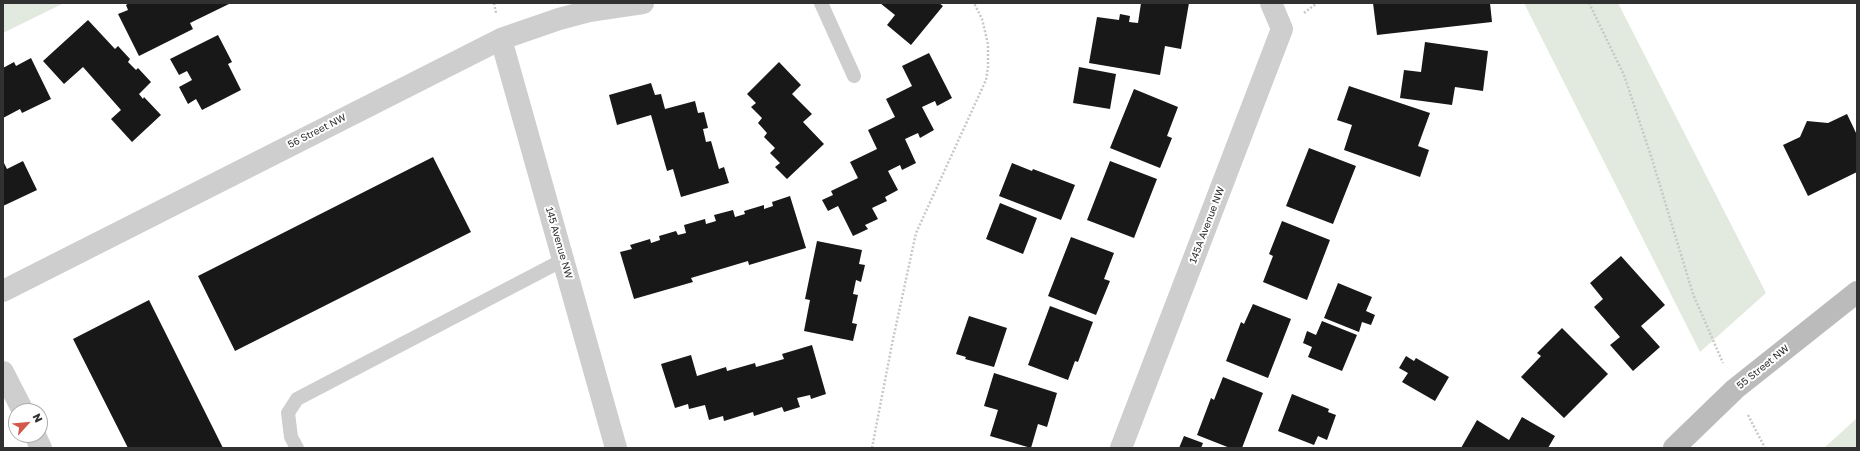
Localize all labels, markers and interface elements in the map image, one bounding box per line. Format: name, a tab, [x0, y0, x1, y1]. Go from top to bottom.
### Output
street label: 56 Street NW	[286, 111, 348, 151]
street label: 145A Avenue NW	[1187, 185, 1227, 265]
street label: 145 Avenue NW	[543, 206, 575, 280]
street label: 55 Street NW	[1735, 342, 1791, 392]
north arrow	[8, 403, 48, 443]
text: N	[31, 411, 46, 424]

